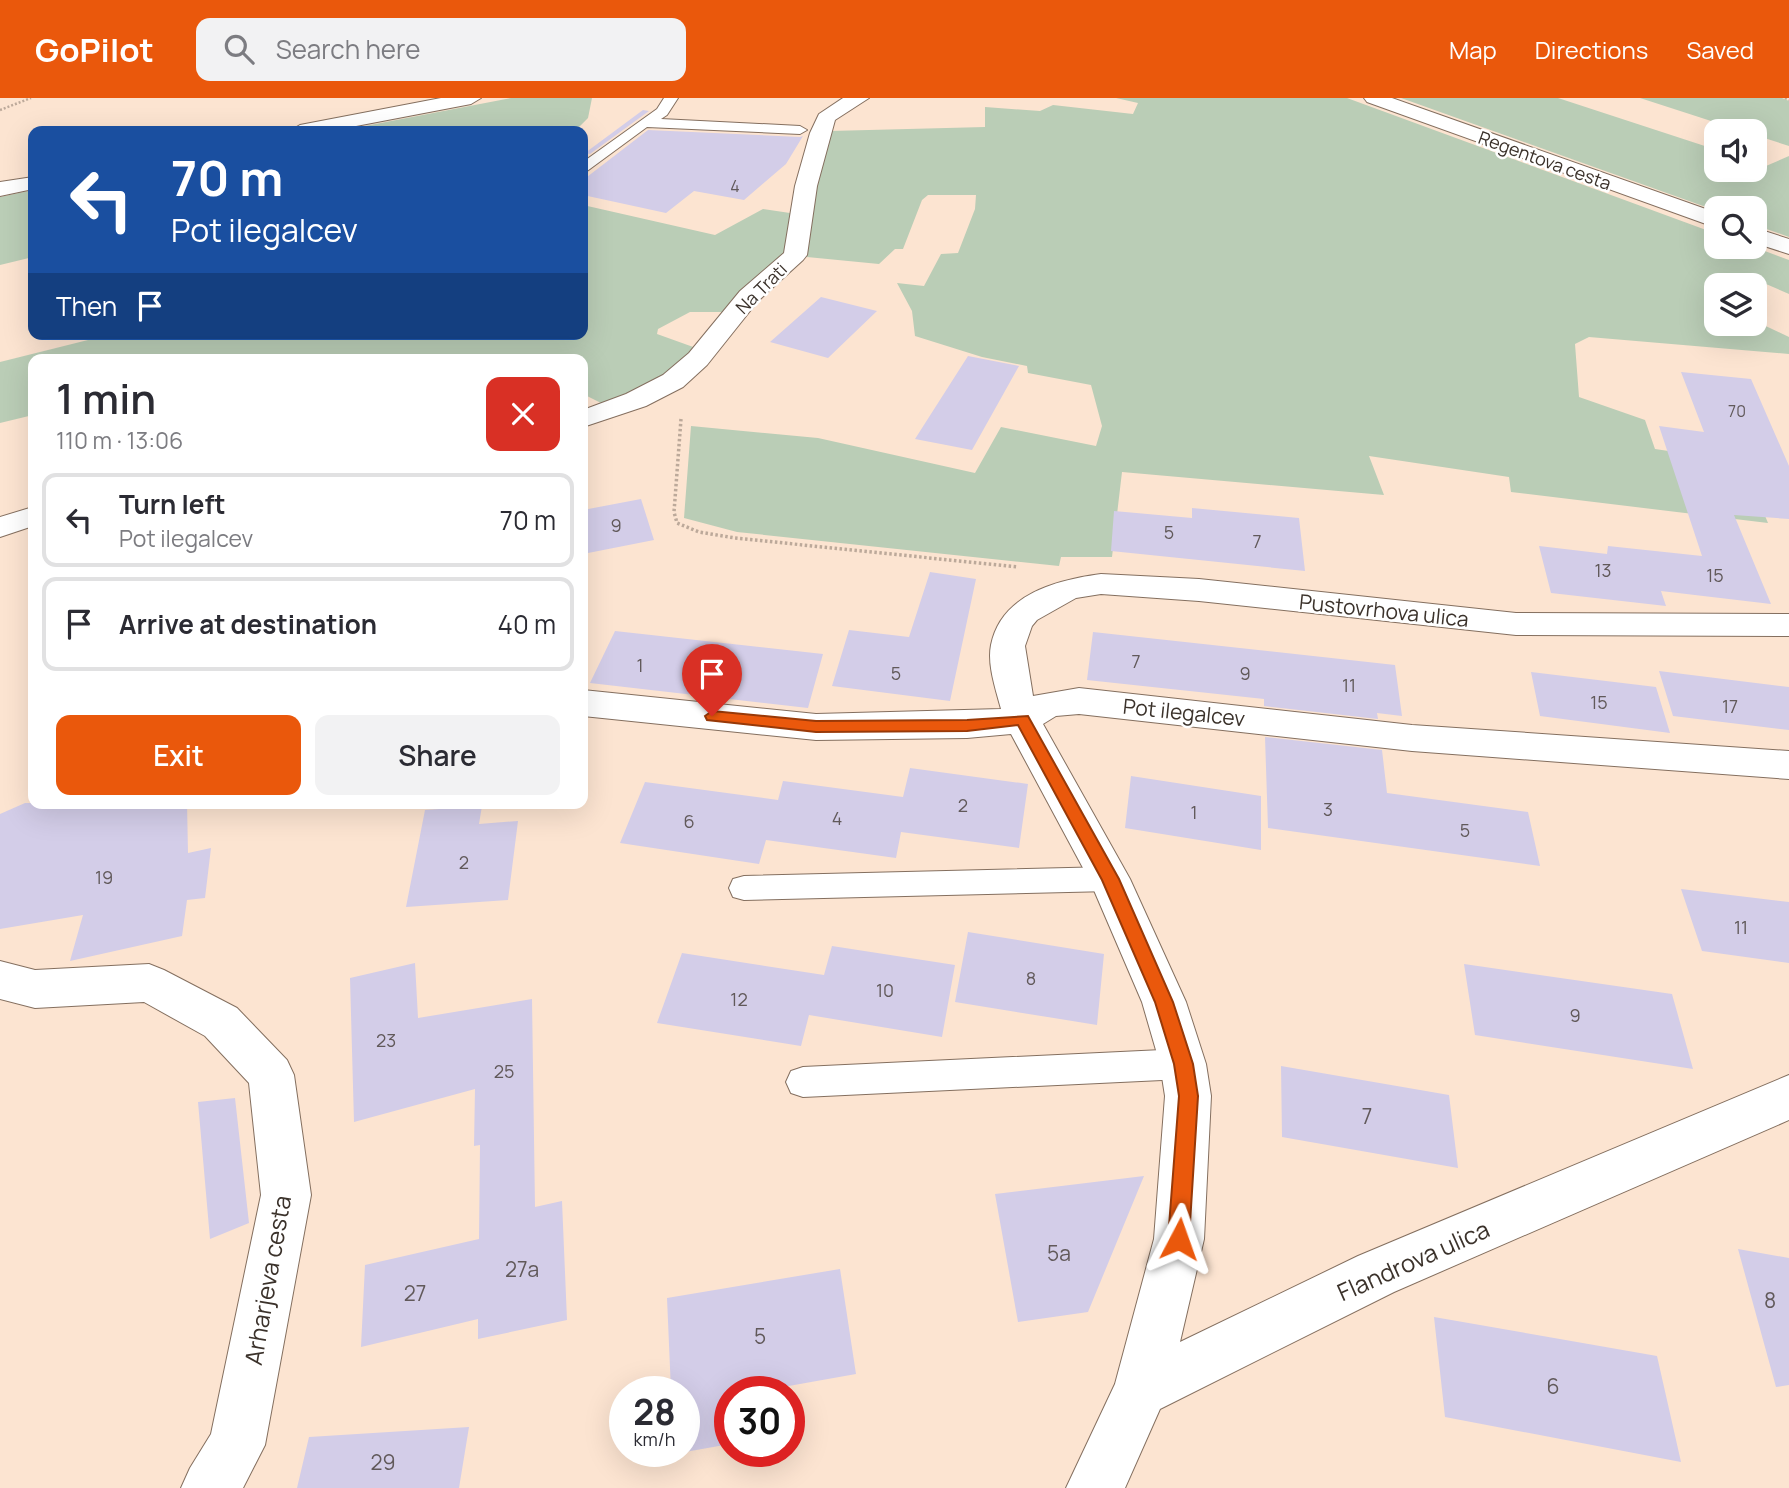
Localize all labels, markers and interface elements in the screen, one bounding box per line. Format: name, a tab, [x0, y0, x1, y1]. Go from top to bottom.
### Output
search box	[196, 18, 686, 81]
text: GoPilot	[35, 27, 154, 72]
icon: search	[220, 30, 258, 68]
text: Search here	[276, 31, 420, 67]
text: Map	[1449, 33, 1497, 66]
text: Directions	[1535, 33, 1648, 66]
text: Saved	[1686, 33, 1754, 66]
map controls	[1704, 119, 1767, 336]
button: sound	[1704, 119, 1767, 182]
street label: Regentova cesta	[1475, 125, 1615, 195]
text: 70 m	[171, 144, 283, 211]
icon: left	[56, 154, 147, 245]
house number: 4	[730, 175, 740, 197]
button: search	[1704, 196, 1767, 259]
text: Pot ilegalcev	[171, 208, 358, 252]
street label: Na Trati	[730, 257, 792, 319]
button: layers	[1704, 273, 1767, 336]
icon: arrive	[131, 287, 169, 325]
text: Then	[56, 288, 117, 324]
text: 1 min	[56, 369, 156, 427]
button: close	[486, 377, 560, 451]
house number: 70	[1728, 400, 1746, 422]
text: 110 m · 13:06	[56, 424, 183, 456]
text: Turn left	[119, 486, 226, 522]
icon: left	[60, 501, 98, 539]
text: 70 m	[500, 502, 556, 538]
house number: 9	[610, 513, 622, 537]
house number: 5	[1164, 520, 1174, 544]
text: Pot ilegalcev	[119, 522, 253, 554]
house number: 7	[1252, 529, 1262, 553]
house number: 13	[1595, 558, 1611, 582]
house number: 15	[1706, 563, 1724, 587]
street label: Pustovrhova ulica	[1298, 587, 1470, 633]
icon: arrive	[60, 605, 98, 643]
text: Arrive at destination	[119, 606, 377, 642]
text: 40 m	[498, 606, 556, 642]
pin	[682, 644, 742, 716]
house number: 7	[1131, 649, 1141, 673]
house number: 1	[636, 653, 644, 677]
icon: arrive	[693, 655, 731, 693]
house number: 5	[891, 661, 901, 685]
house number: 9	[1239, 661, 1251, 685]
house number: 11	[1342, 673, 1356, 697]
house number: 15	[1590, 690, 1608, 714]
street label: Pot ilegalcev	[1122, 692, 1247, 732]
house number: 17	[1722, 694, 1738, 718]
button: Exit	[56, 715, 301, 795]
button: Share	[315, 715, 560, 795]
house number: 2	[958, 793, 968, 817]
house number: 3	[1323, 797, 1333, 821]
house number: 1	[1190, 800, 1198, 824]
house number: 4	[832, 806, 842, 830]
house number: 6	[683, 809, 695, 833]
house number: 5	[1460, 818, 1470, 842]
house number: 2	[459, 850, 469, 874]
house number: 19	[95, 865, 113, 889]
house number: 11	[1734, 915, 1748, 939]
house number: 8	[1026, 966, 1036, 990]
house number: 10	[876, 978, 894, 1002]
house number: 12	[730, 987, 748, 1011]
house number: 9	[1569, 1003, 1581, 1027]
house number: 23	[376, 1028, 396, 1052]
house number: 25	[494, 1059, 514, 1083]
house number: 7	[1362, 1102, 1372, 1130]
street label: Arharjeva cesta	[236, 1193, 298, 1367]
position arrow	[1142, 1202, 1216, 1276]
street label: Flandrova ulica	[1332, 1212, 1494, 1308]
house number: 5a	[1047, 1239, 1071, 1267]
house number: 27a	[505, 1255, 539, 1283]
house number: 27	[404, 1279, 426, 1307]
house number: 8	[1764, 1286, 1776, 1314]
house number: 5	[754, 1322, 766, 1350]
house number: 6	[1546, 1372, 1560, 1400]
speed limit sign: 30	[714, 1376, 805, 1467]
text: 28	[633, 1388, 676, 1436]
text: km/h	[634, 1427, 675, 1451]
house number: 29	[370, 1448, 396, 1476]

